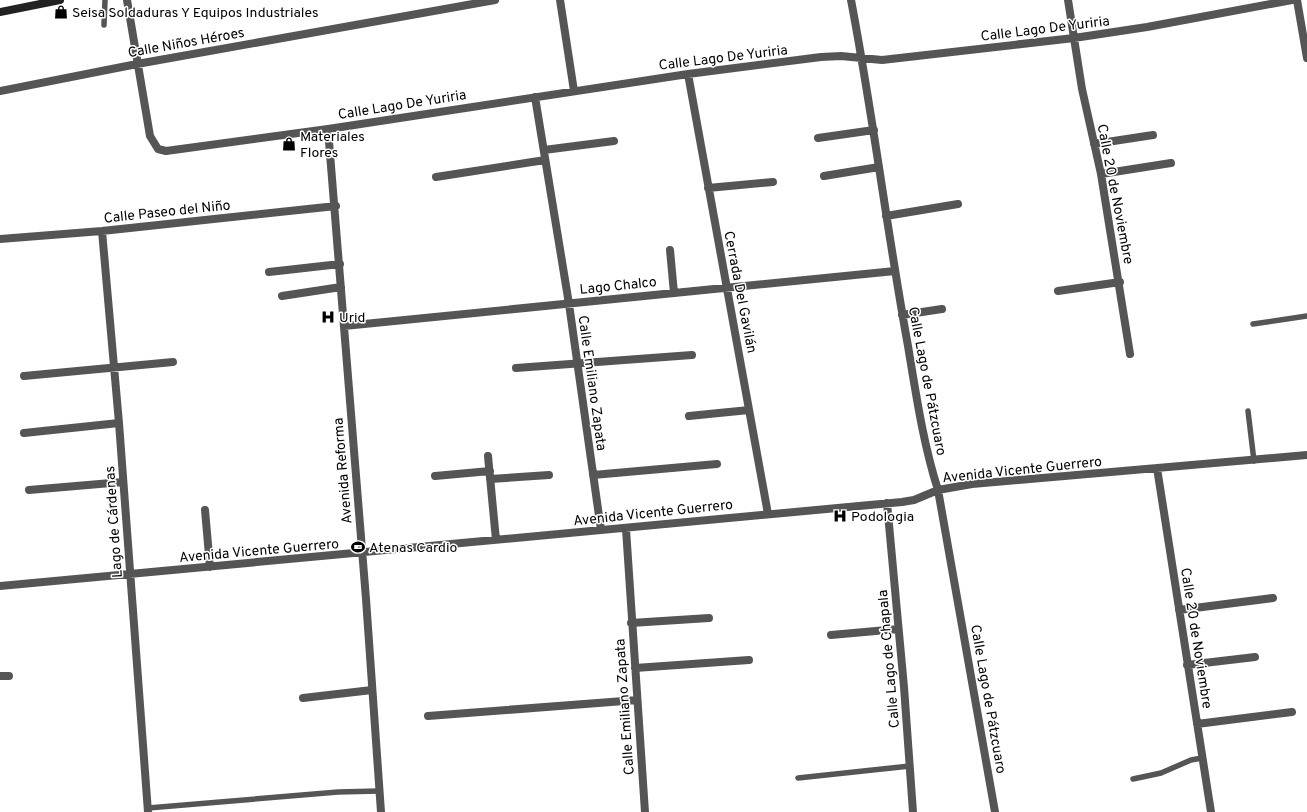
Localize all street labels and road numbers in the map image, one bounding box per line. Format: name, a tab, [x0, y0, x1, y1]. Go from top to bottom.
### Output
street label: Calle Lago De Yuriria	[980, 13, 1111, 46]
street label: Calle Niños Héroes	[127, 25, 246, 62]
street label: Calle Lago De Yuriria	[658, 42, 789, 75]
street label: Calle Lago De Yuriria	[337, 87, 468, 124]
street label: Calle 20 de Noviembre	[1093, 123, 1136, 266]
street label: Calle Paseo del Niño	[103, 197, 232, 228]
street label: Cerrada Del Gavilán	[719, 230, 760, 355]
street label: Lago Chalco	[579, 274, 658, 299]
street label: Calle Lago de Pátzcuaro	[904, 305, 949, 457]
street label: Calle Emiliano Zapata	[574, 314, 609, 452]
street label: Avenida Reforma	[330, 417, 357, 525]
street label: Avenida Vicente Guerrero	[942, 454, 1103, 487]
street label: Lago de Cárdenas	[102, 465, 127, 578]
street label: Avenida Vicente Guerrero	[573, 497, 734, 530]
street label: Avenida Vicente Guerrero	[179, 536, 340, 567]
street label: Calle 20 de Noviembre	[1176, 567, 1215, 710]
street label: Calle Lago de Chapala	[875, 589, 904, 729]
street label: Calle Lago de Pátzcuaro	[966, 623, 1009, 775]
street label: Calle Emiliano Zapata	[612, 638, 639, 776]

